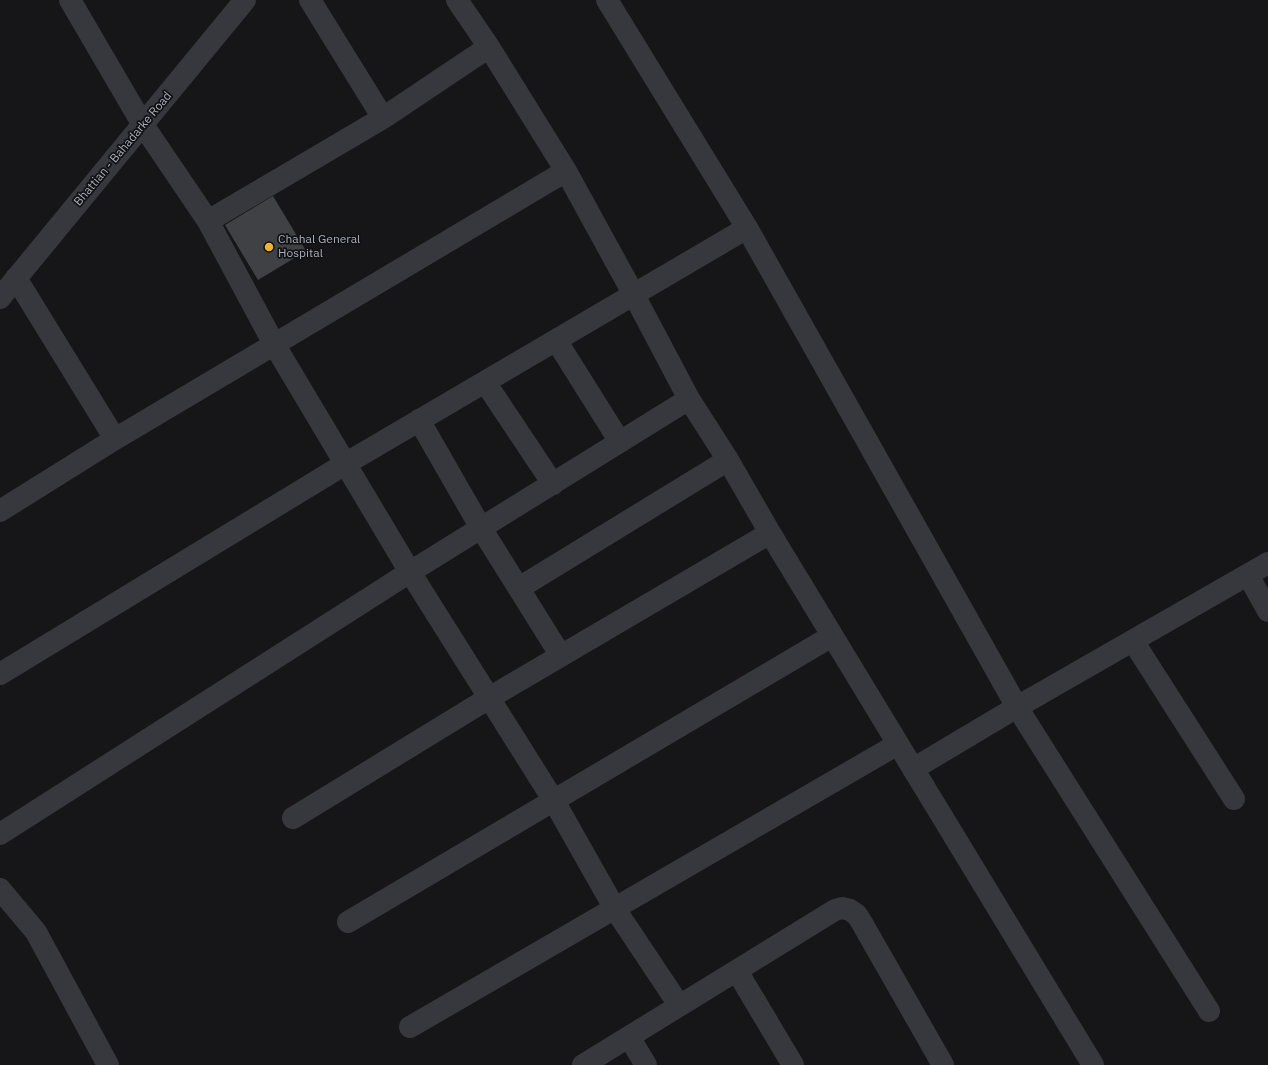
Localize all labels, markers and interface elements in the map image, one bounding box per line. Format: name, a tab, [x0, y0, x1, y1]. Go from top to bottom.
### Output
street label: Bhattian - Bahadarke Road	[71, 89, 175, 209]
place label: Chahal General Hospital	[278, 233, 360, 261]
marker: Chahal General Hospital	[263, 241, 275, 253]

